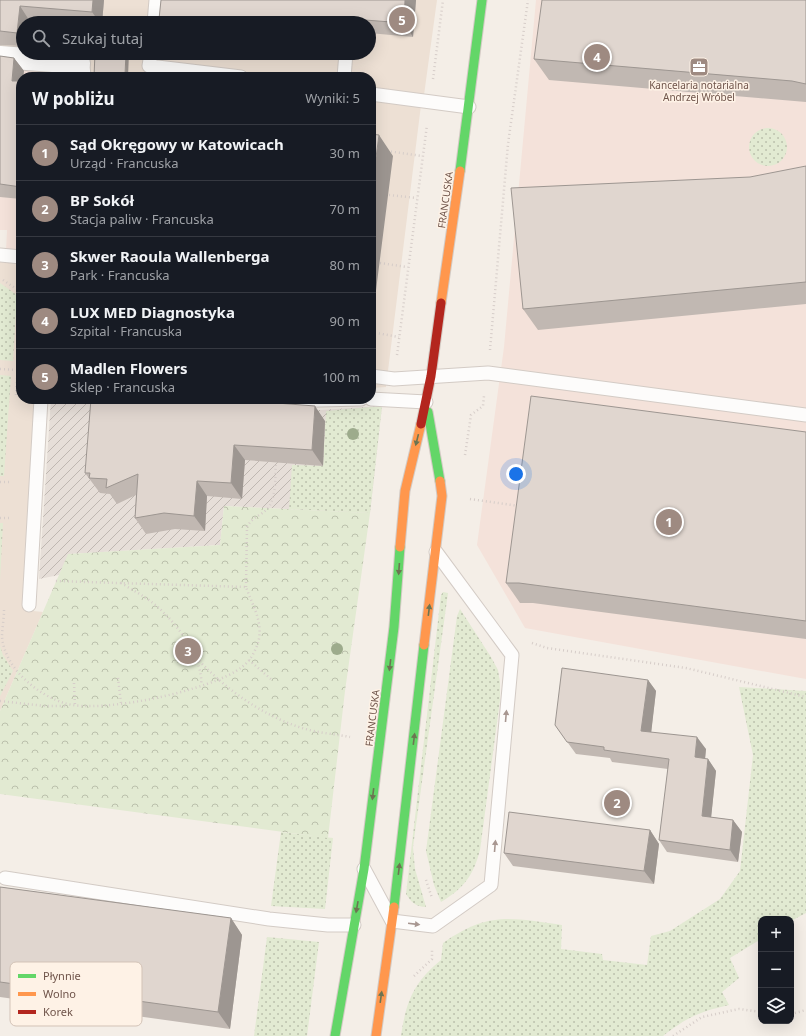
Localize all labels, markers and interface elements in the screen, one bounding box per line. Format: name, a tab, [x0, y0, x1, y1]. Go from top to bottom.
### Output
pin: 5	[389, 5, 415, 35]
search box	[16, 16, 376, 60]
icon: search	[30, 27, 52, 49]
text: Szukaj tutaj	[62, 28, 143, 48]
pin: 4	[584, 42, 610, 72]
office icon: Kancelaria notarialna Andrzej Wróbel	[688, 56, 710, 78]
place label: Kancelaria notarialna Andrzej Wróbel	[649, 78, 749, 104]
text: W pobliżu	[32, 87, 115, 110]
text: Wyniki: 5	[305, 89, 360, 107]
text: Sąd Okręgowy w Katowicach	[70, 134, 284, 154]
text: 1	[41, 144, 49, 162]
text: 30 m	[330, 144, 360, 162]
text: Urząd · Francuska	[70, 154, 178, 172]
street label: FRANCUSKA	[434, 170, 456, 229]
text: BP Sokół	[70, 190, 134, 210]
text: 2	[41, 200, 49, 218]
text: 70 m	[330, 200, 360, 218]
text: Stacja paliw · Francuska	[70, 210, 214, 228]
text: Skwer Raoula Wallenberga	[70, 246, 270, 266]
text: 3	[41, 256, 49, 274]
text: 80 m	[330, 256, 360, 274]
text: Park · Francuska	[70, 266, 170, 284]
text: LUX MED Diagnostyka	[70, 302, 235, 322]
text: 4	[41, 312, 49, 330]
text: 90 m	[330, 312, 360, 330]
text: Szpital · Francuska	[70, 322, 182, 340]
text: Madlen Flowers	[70, 358, 188, 378]
text: 5	[41, 368, 49, 386]
text: 100 m	[322, 368, 360, 386]
text: Sklep · Francuska	[70, 378, 175, 396]
one-way arrow	[414, 435, 420, 447]
your location	[506, 464, 526, 484]
pin: 1	[656, 507, 682, 537]
one-way arrow	[395, 563, 402, 575]
one-way arrow	[426, 604, 432, 616]
pin: 3	[175, 636, 201, 666]
one-way arrow	[386, 659, 393, 671]
street label: FRANCUSKA	[362, 688, 383, 747]
one-way arrow	[503, 710, 510, 722]
one-way arrow	[410, 733, 417, 745]
one-way arrow	[370, 788, 376, 800]
pin: 2	[604, 788, 630, 818]
one-way arrow	[491, 840, 498, 852]
one-way arrow	[395, 862, 402, 875]
one-way arrow	[354, 901, 360, 913]
map controls	[758, 916, 794, 1024]
button: +	[758, 916, 794, 952]
one-way arrow	[408, 920, 420, 927]
button: −	[758, 952, 794, 988]
legend	[10, 962, 142, 1026]
text: Płynnie	[43, 968, 81, 983]
text: Wolno	[43, 986, 76, 1001]
button: layers	[758, 988, 794, 1024]
one-way arrow	[378, 991, 384, 1003]
text: Korek	[43, 1004, 73, 1019]

